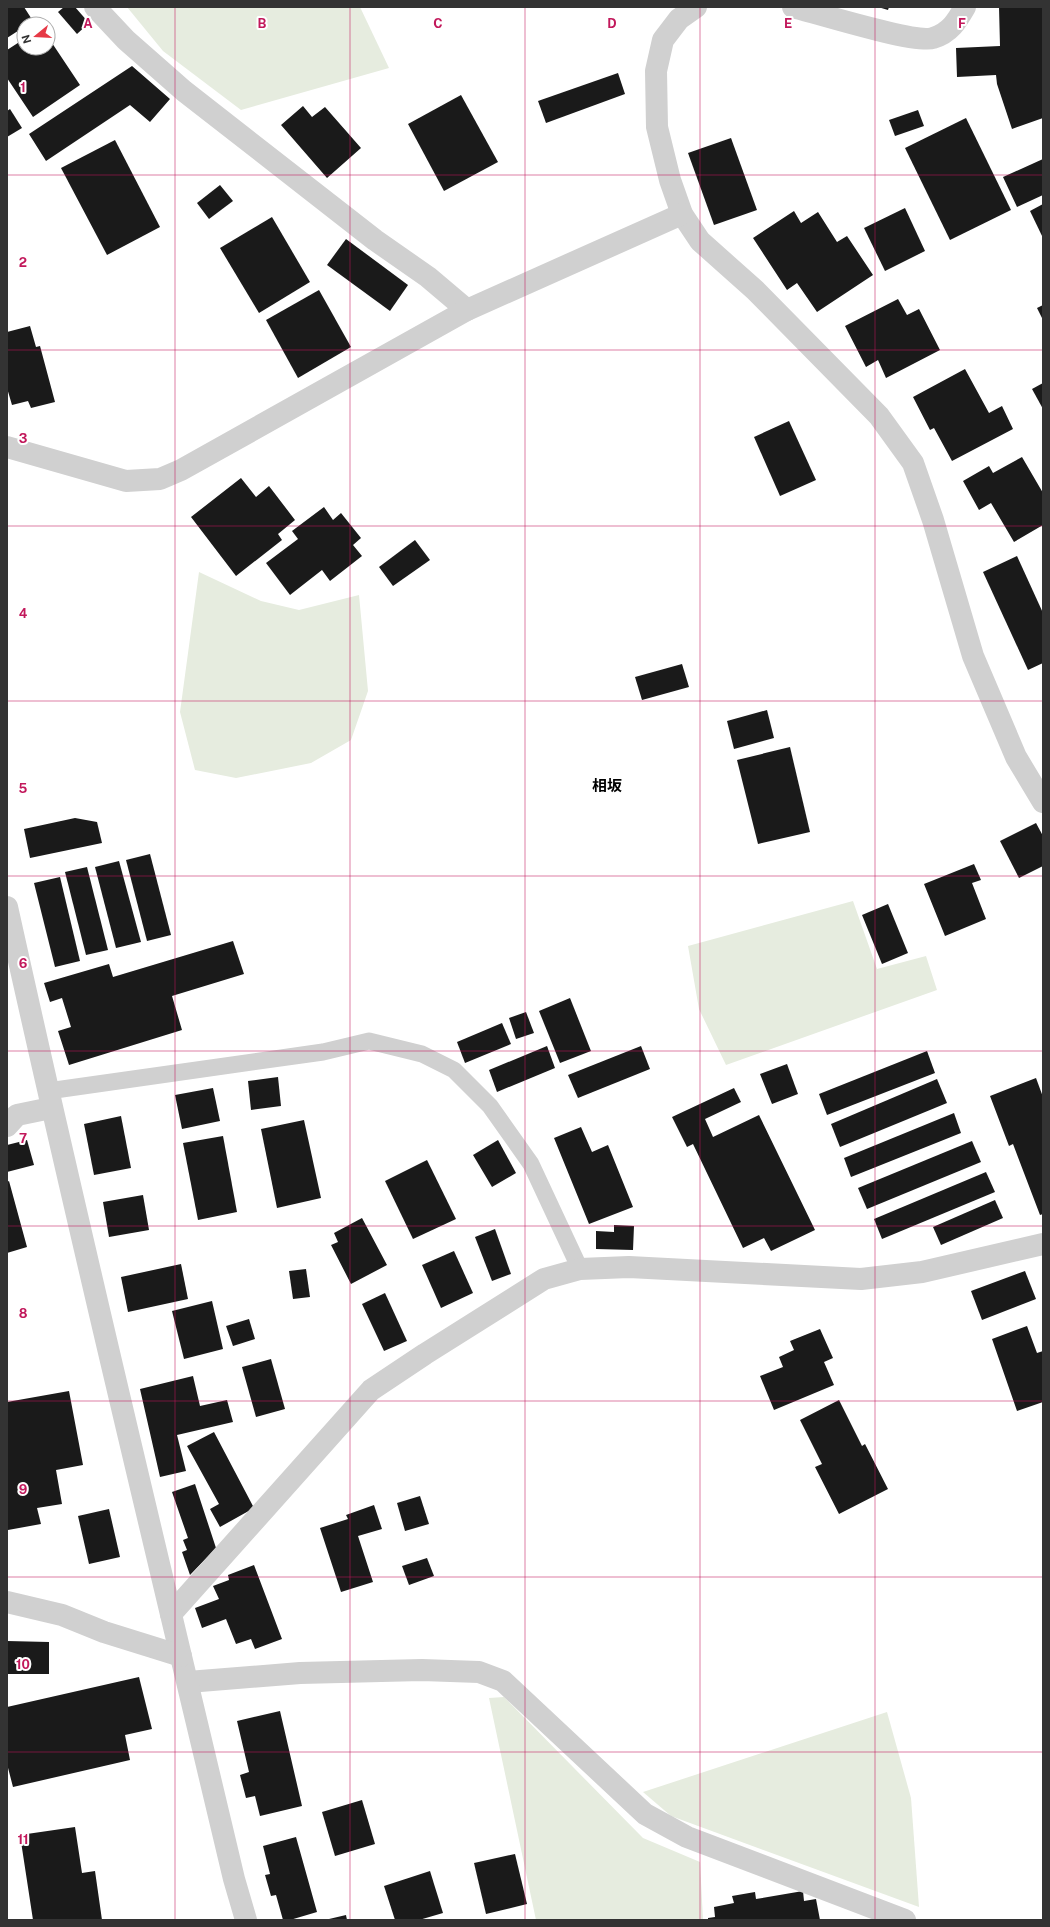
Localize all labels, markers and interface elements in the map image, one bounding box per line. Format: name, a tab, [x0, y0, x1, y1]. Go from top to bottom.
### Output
north arrow	[16, 16, 56, 56]
text: A	[83, 16, 93, 31]
text: B	[258, 16, 267, 31]
text: C	[433, 16, 443, 31]
text: D	[607, 16, 617, 31]
text: E	[784, 16, 792, 31]
text: F	[958, 16, 966, 31]
text: N	[19, 33, 34, 45]
text: 1	[20, 80, 26, 95]
text: 2	[19, 255, 27, 270]
text: 3	[19, 431, 28, 446]
text: 4	[19, 606, 28, 621]
district label: 相坂	[592, 777, 622, 794]
text: 5	[19, 781, 28, 796]
text: 6	[19, 956, 28, 971]
text: 7	[19, 1131, 27, 1146]
text: 8	[19, 1306, 28, 1321]
text: 9	[19, 1482, 27, 1497]
text: 10	[16, 1657, 30, 1672]
text: 11	[17, 1832, 29, 1847]

